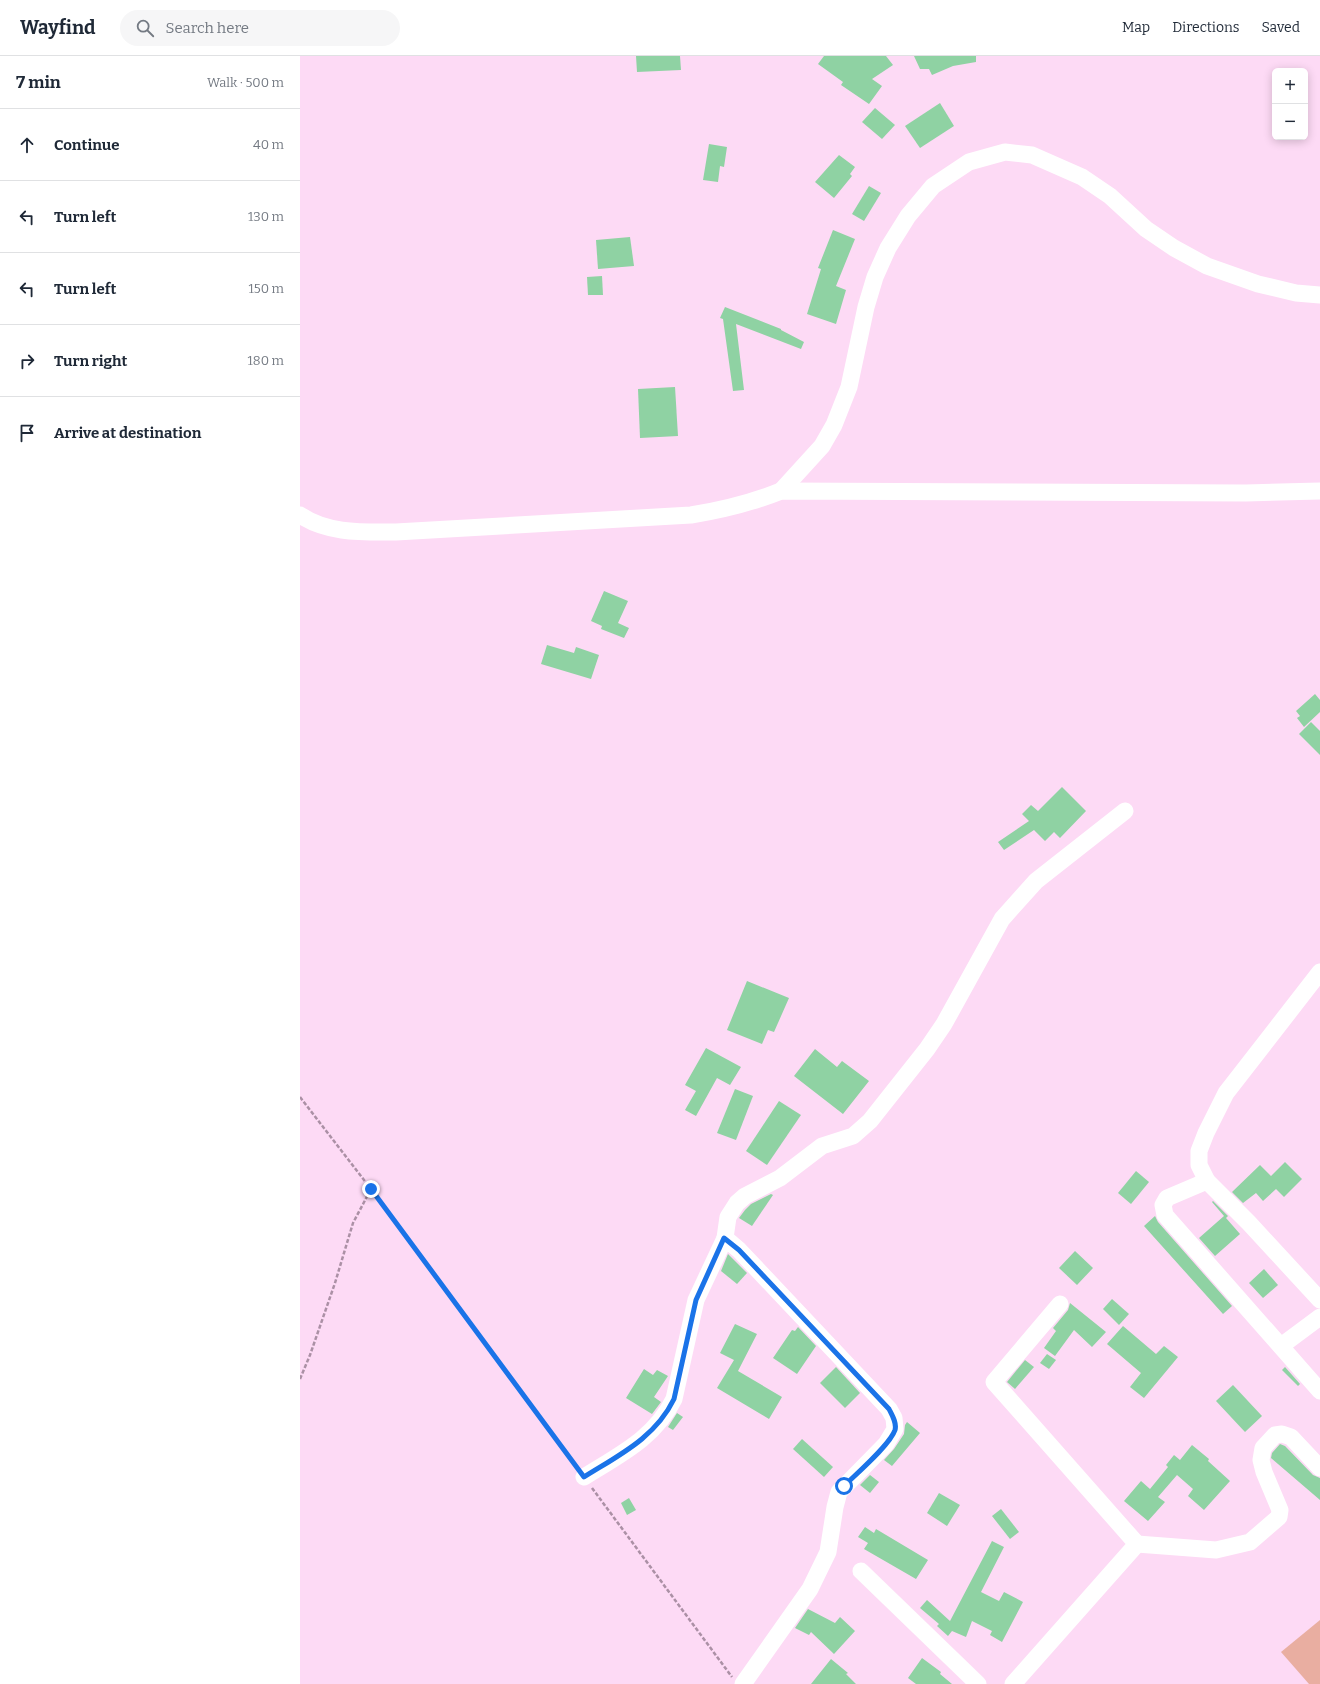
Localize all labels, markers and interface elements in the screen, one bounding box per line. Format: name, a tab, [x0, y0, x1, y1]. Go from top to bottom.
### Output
search box	[120, 10, 400, 46]
text: Wayfind	[20, 16, 96, 39]
icon: search	[134, 17, 156, 39]
text: Search here	[166, 19, 249, 37]
text: Map	[1122, 19, 1150, 36]
text: Directions	[1172, 19, 1240, 36]
text: Saved	[1262, 19, 1300, 36]
map controls	[1272, 68, 1308, 140]
button: +	[1272, 68, 1308, 104]
text: 7 min	[16, 72, 61, 93]
text: Walk · 500 m	[207, 75, 284, 90]
button: −	[1272, 104, 1308, 140]
icon: ahead	[16, 134, 38, 156]
text: Continue	[54, 136, 120, 154]
text: 40 m	[253, 137, 284, 152]
icon: left	[16, 206, 38, 228]
text: Turn left	[54, 208, 116, 226]
text: 130 m	[248, 209, 284, 224]
icon: left	[16, 278, 38, 300]
text: Turn left	[54, 280, 116, 298]
text: 150 m	[248, 281, 284, 296]
icon: right	[16, 350, 38, 372]
text: Turn right	[54, 352, 127, 370]
text: 180 m	[248, 353, 284, 368]
icon: arrive	[16, 422, 38, 444]
text: Arrive at destination	[54, 424, 201, 442]
route end	[362, 1180, 380, 1198]
route start	[835, 1477, 853, 1495]

